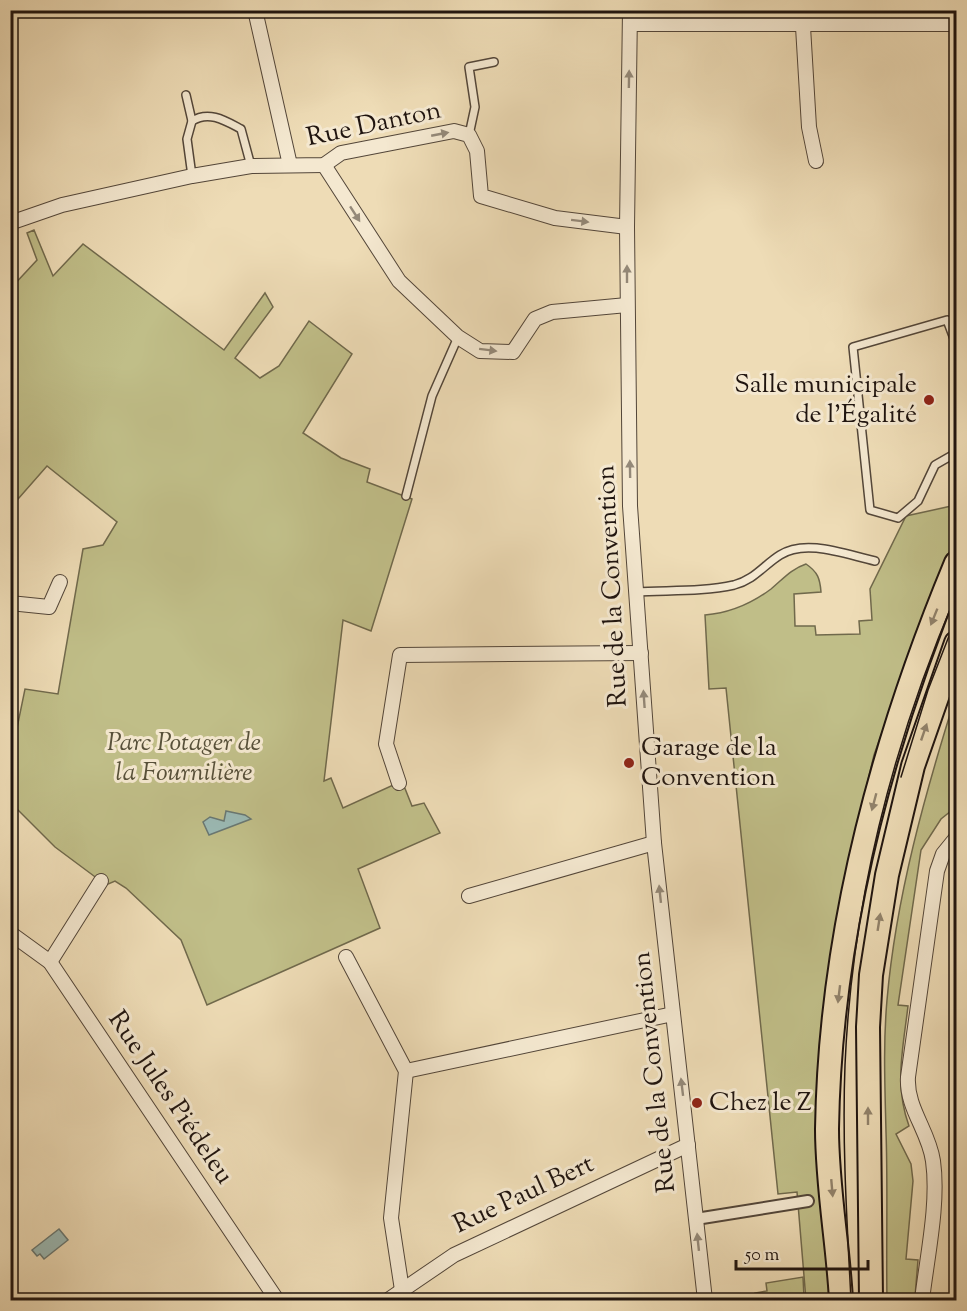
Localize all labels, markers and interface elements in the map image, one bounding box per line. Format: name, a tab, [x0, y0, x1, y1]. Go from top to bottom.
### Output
one-way arrow	[624, 70, 634, 89]
street label: Rue Danton	[303, 93, 445, 157]
one-way arrow	[431, 129, 450, 138]
one-way arrow	[349, 206, 360, 222]
one-way arrow	[570, 216, 589, 226]
one-way arrow	[622, 265, 632, 284]
one-way arrow	[479, 346, 498, 355]
place label: Salle municipale de l'Égalité	[734, 367, 917, 434]
marker: Salle municipale de l'Égalité	[922, 393, 936, 407]
one-way arrow	[625, 460, 634, 479]
street label: Rue de la Convention	[588, 464, 638, 708]
one-way arrow	[929, 608, 938, 626]
one-way arrow	[639, 690, 649, 709]
one-way arrow	[920, 723, 930, 741]
park label: Parc Potager de la Fournilière	[107, 725, 261, 792]
place label: Garage de la Convention	[641, 730, 777, 797]
marker: Garage de la Convention	[622, 756, 636, 770]
one-way arrow	[869, 793, 879, 812]
one-way arrow	[655, 884, 664, 903]
one-way arrow	[875, 912, 884, 931]
street label: Rue de la Convention	[624, 950, 686, 1194]
one-way arrow	[834, 984, 844, 1003]
street label: Rue Jules Piédeleu	[98, 1004, 242, 1192]
one-way arrow	[677, 1078, 687, 1097]
place label: Chez le Z	[709, 1085, 812, 1122]
marker: Chez le Z	[690, 1096, 704, 1110]
one-way arrow	[863, 1107, 873, 1126]
street label: Rue Paul Bert	[448, 1146, 601, 1244]
one-way arrow	[827, 1179, 837, 1198]
one-way arrow	[693, 1233, 703, 1252]
scale bar	[736, 1233, 868, 1271]
text: 50 m	[744, 1243, 780, 1269]

